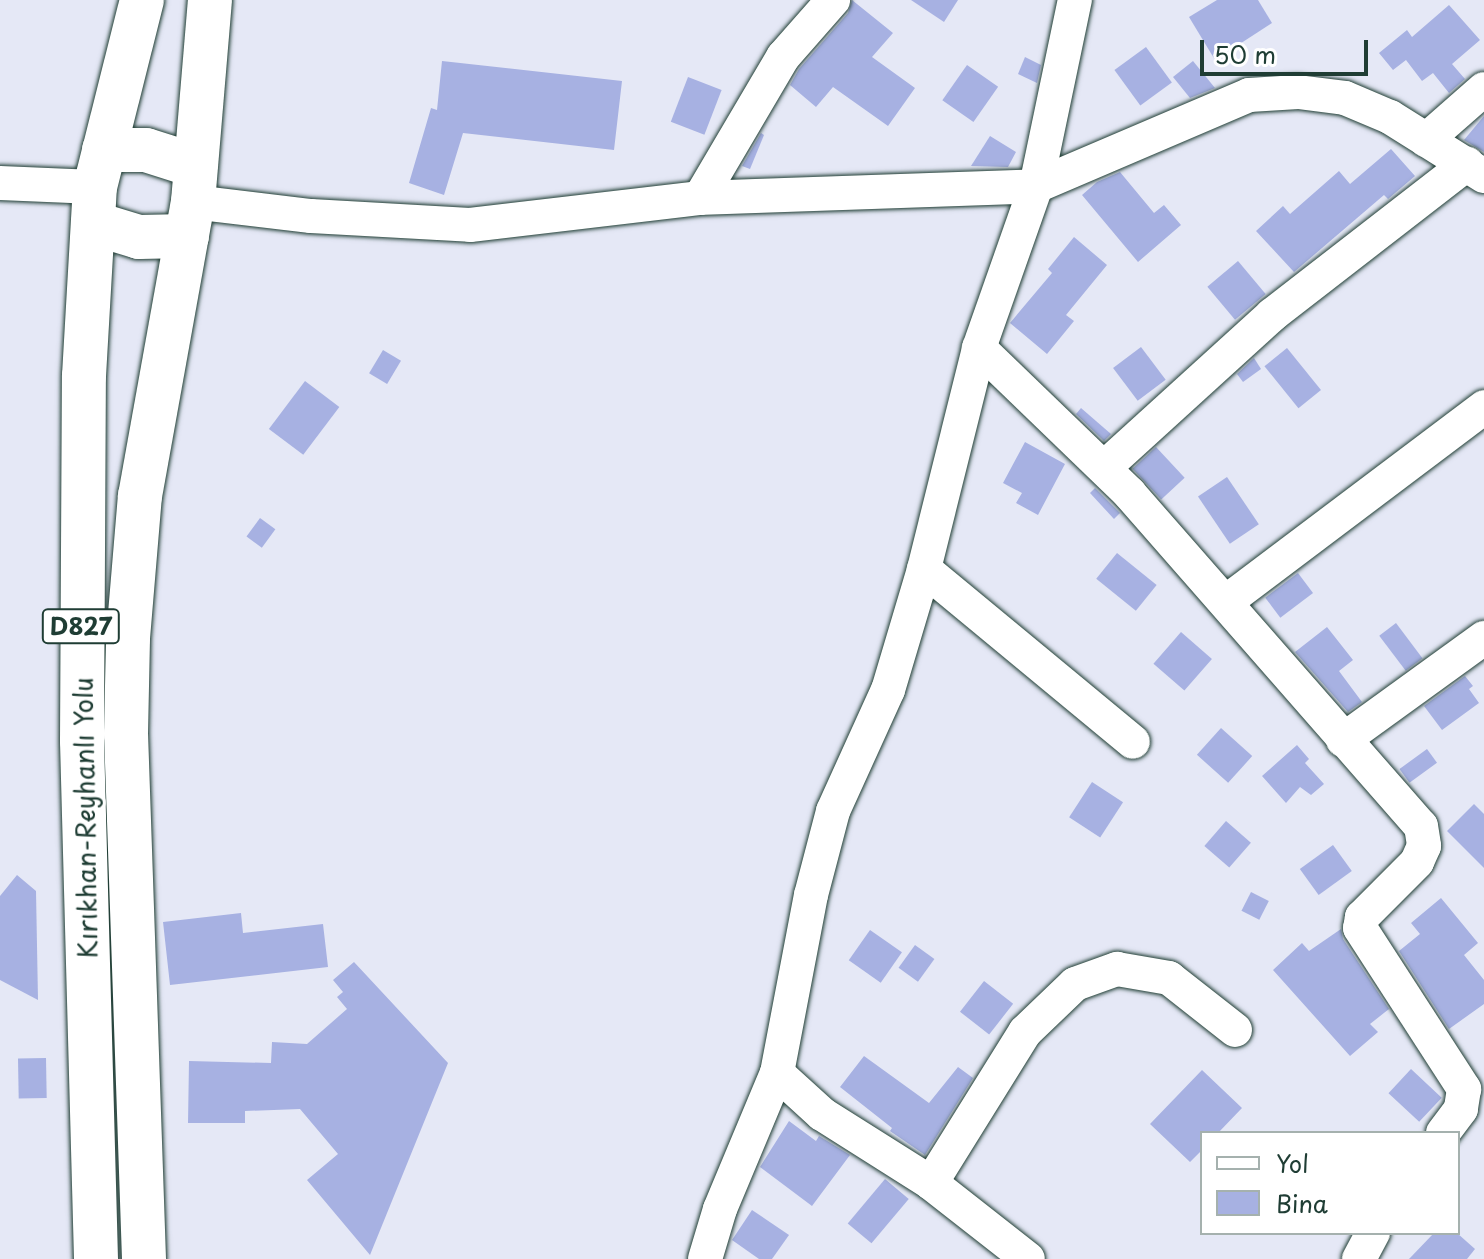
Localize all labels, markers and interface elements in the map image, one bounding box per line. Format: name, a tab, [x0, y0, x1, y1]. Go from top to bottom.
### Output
scale bar	[1204, 24, 1372, 74]
text: 50 m	[1214, 36, 1276, 72]
road number: D827	[41, 606, 121, 646]
street label: Kırıkhan-Reyhanlı Yolu	[67, 677, 103, 959]
legend	[1200, 1131, 1460, 1235]
text: Yol	[1276, 1145, 1309, 1181]
text: Bina	[1276, 1185, 1328, 1221]

